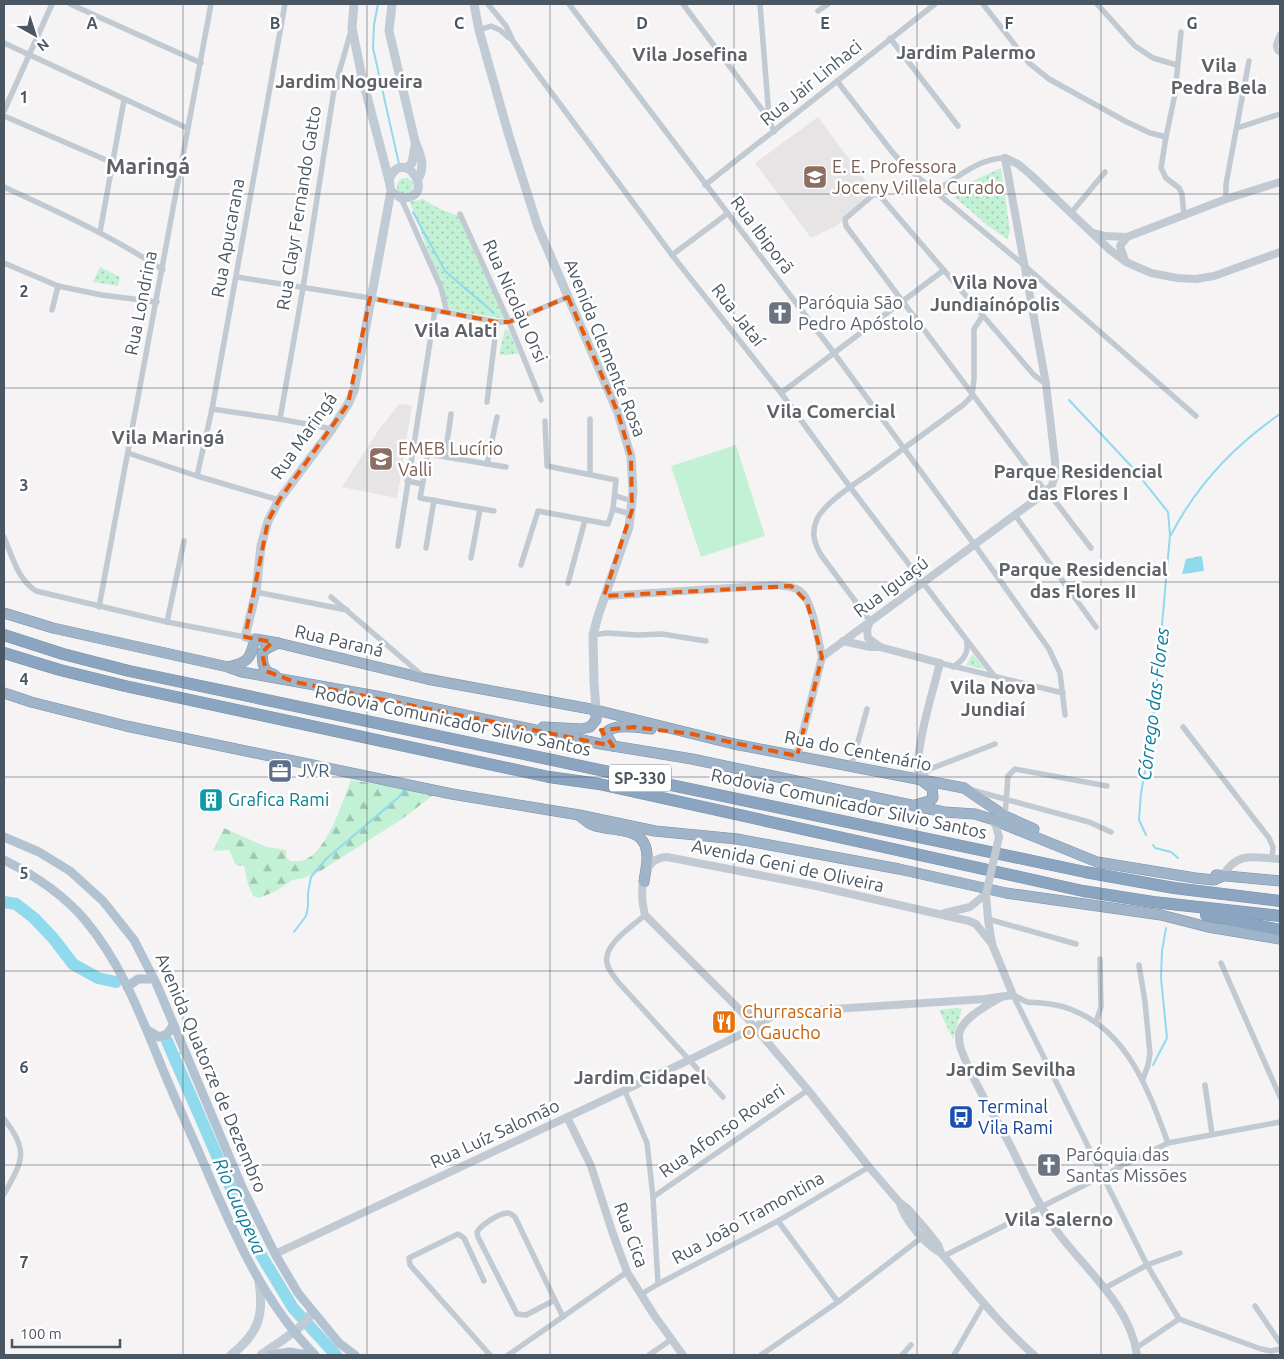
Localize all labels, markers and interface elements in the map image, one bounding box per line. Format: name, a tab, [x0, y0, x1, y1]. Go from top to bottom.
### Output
north arrow	[10, 10, 60, 60]
text: A	[86, 14, 98, 32]
text: B	[270, 14, 280, 32]
text: C	[454, 14, 464, 32]
text: D	[636, 14, 648, 32]
text: E	[820, 14, 830, 32]
text: F	[1005, 14, 1014, 32]
text: G	[1186, 14, 1198, 32]
street label: Rua Jair Linhaci	[756, 35, 865, 129]
text: N	[34, 36, 52, 55]
district label: Jardim Palermo	[896, 41, 1036, 63]
district label: Vila Josefina	[632, 43, 748, 65]
district label: Vila Pedra Bela	[1171, 54, 1267, 98]
district label: Jardim Nogueira	[275, 70, 423, 92]
text: 1	[19, 88, 29, 106]
street label: Rua Clayr Fernando Gatto	[272, 104, 324, 311]
district label: Maringá	[106, 153, 190, 178]
place label: E. E. Professora Joceny Villela Curado	[832, 156, 1005, 197]
school or university icon: E. E. Professora Joceny Villela Curado	[802, 164, 828, 190]
street label: Rua Apucarana	[207, 177, 247, 299]
street label: Rua Ibiporã	[727, 192, 798, 277]
street label: Rua Nicolau Orsi	[480, 236, 552, 365]
street label: Rua Londrina	[120, 249, 160, 357]
street label: Avenida Clemente Rosa	[561, 256, 651, 439]
district label: Vila Nova Jundiaínópolis	[930, 271, 1060, 315]
street label: Rua Jataí	[708, 279, 770, 350]
text: 2	[19, 282, 29, 300]
place label: Paróquia São Pedro Apóstolo	[798, 292, 924, 333]
church icon: Paróquia São Pedro Apóstolo	[767, 300, 793, 326]
district label: Vila Alati	[414, 319, 498, 341]
street label: Rua Maringá	[266, 388, 340, 482]
district label: Vila Comercial	[766, 400, 896, 422]
district label: Vila Maringá	[112, 426, 224, 448]
place label: EMEB Lucírio Valli	[398, 438, 503, 479]
school or university icon: EMEB Lucírio Valli	[368, 446, 394, 472]
district label: Parque Residencial das Flores I	[993, 460, 1163, 504]
text: 3	[19, 476, 29, 494]
street label: Rua Iguaçú	[849, 552, 932, 621]
district label: Parque Residencial das Flores II	[998, 558, 1168, 602]
street label: Rua Paraná	[293, 620, 385, 660]
water label: Córrego das Flores	[1133, 626, 1173, 782]
text: 4	[19, 670, 29, 688]
district label: Vila Nova Jundiaí	[950, 676, 1036, 720]
street label: Rodovia Comunicador Silvio Santos	[313, 681, 593, 759]
street label: Rua do Centenário	[783, 726, 933, 774]
office icon: JVR	[267, 758, 293, 784]
place label: JVR	[298, 760, 330, 780]
road number: SP-330	[609, 764, 671, 791]
street label: Rodovia Comunicador Silvio Santos	[709, 764, 989, 842]
building icon: Grafica Rami	[198, 787, 224, 813]
place label: Grafica Rami	[228, 789, 329, 809]
street label: Avenida Geni de Oliveira	[690, 835, 886, 895]
text: 5	[19, 864, 29, 882]
street label: Avenida Quatorze de Dezembro	[151, 950, 271, 1195]
place label: Churrascaria O Gaucho	[742, 1001, 842, 1042]
restaurant icon: Churrascaria O Gaucho	[711, 1009, 737, 1035]
text: 6	[19, 1058, 29, 1076]
district label: Jardim Sevilha	[946, 1058, 1076, 1080]
district label: Jardim Cidapel	[574, 1066, 707, 1088]
street label: Rua Afonso Roveri	[655, 1079, 788, 1181]
street label: Rua Luíz Salomão	[427, 1094, 562, 1172]
place label: Terminal Vila Rami	[978, 1096, 1053, 1137]
bus stop icon: Terminal Vila Rami	[948, 1104, 974, 1130]
place label: Paróquia das Santas Missões	[1066, 1144, 1187, 1185]
church icon: Paróquia das Santas Missões	[1036, 1152, 1062, 1178]
water label: Rio Guapeva	[209, 1154, 271, 1258]
street label: Rua João Tramontina	[668, 1167, 827, 1267]
street label: Rua Cica	[611, 1199, 653, 1270]
district label: Vila Salerno	[1005, 1208, 1113, 1230]
text: 7	[19, 1253, 29, 1271]
scale bar	[12, 1316, 120, 1348]
text: 100 m	[20, 1325, 62, 1342]

